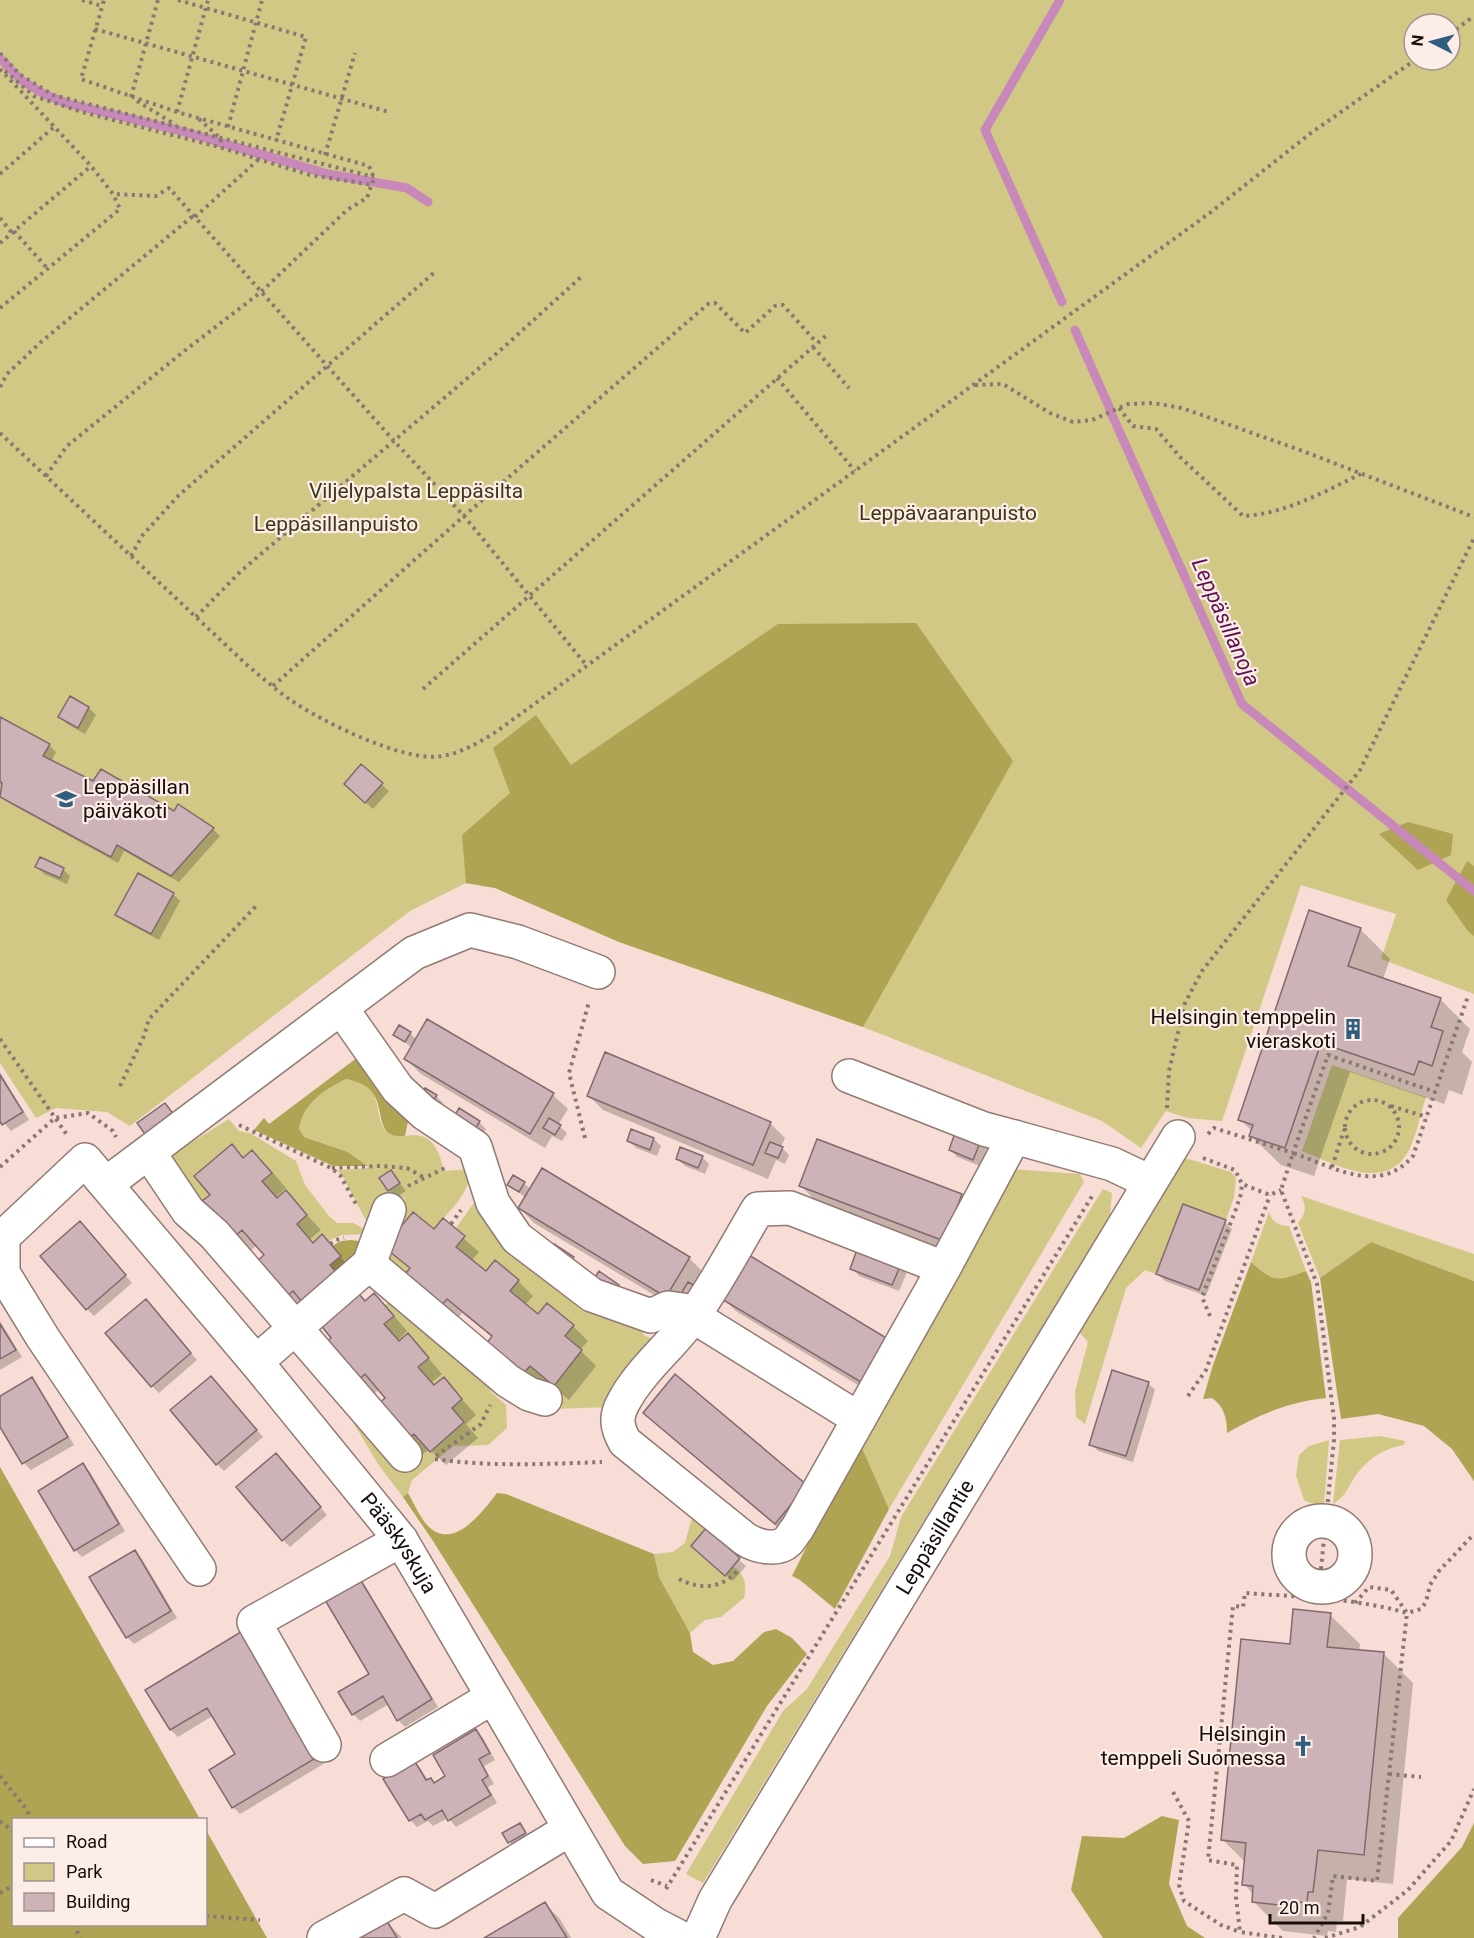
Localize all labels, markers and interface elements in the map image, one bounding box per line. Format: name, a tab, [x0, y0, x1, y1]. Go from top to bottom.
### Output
north arrow	[1402, 12, 1462, 72]
text: N	[1408, 34, 1428, 47]
park label: Viljelypalsta Leppäsilta	[309, 479, 523, 503]
park label: Leppävaaranpuisto	[859, 501, 1037, 525]
park label: Leppäsillanpuisto	[254, 512, 418, 536]
water label: Leppäsillanoja	[1187, 554, 1265, 690]
place label: Leppäsillan päiväkoti	[83, 775, 190, 823]
school or university icon: Leppäsillan päiväkoti	[54, 787, 78, 811]
place label: Helsingin temppelin vieraskoti	[1151, 1005, 1336, 1053]
building icon: Helsingin temppelin vieraskoti	[1341, 1017, 1365, 1041]
street label: Leppäsillantie	[891, 1475, 979, 1599]
street label: Pääskyskuja	[356, 1488, 442, 1598]
place label: Helsingin temppeli Suomessa	[1101, 1722, 1286, 1770]
church icon: Helsingin temppeli Suomessa	[1291, 1734, 1315, 1758]
legend	[12, 1818, 207, 1926]
text: Road	[66, 1831, 107, 1852]
text: Park	[66, 1861, 103, 1882]
scale bar	[1270, 1887, 1363, 1925]
text: Building	[66, 1891, 130, 1912]
text: 20 m	[1279, 1897, 1319, 1918]

